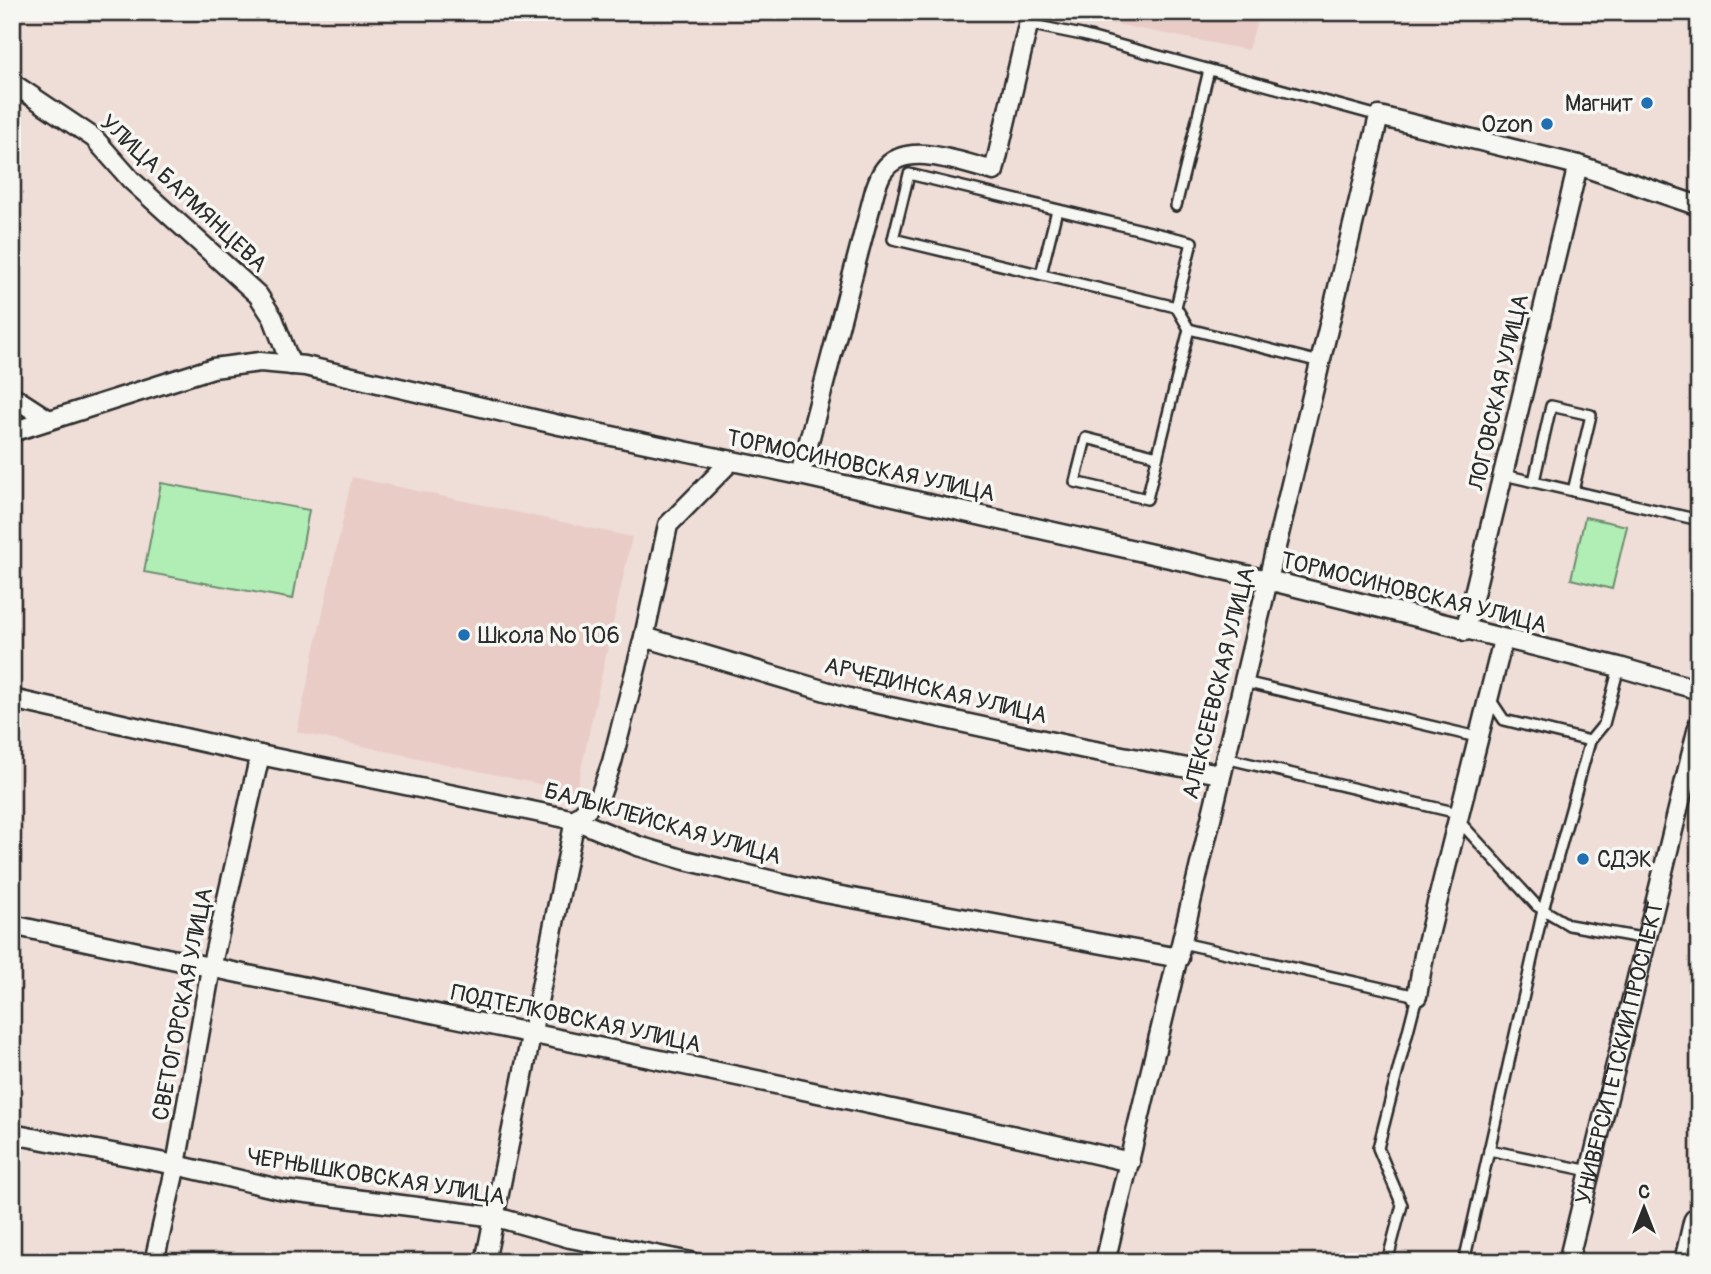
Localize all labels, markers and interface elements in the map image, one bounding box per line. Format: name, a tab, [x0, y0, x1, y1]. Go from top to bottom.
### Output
place label: Магнит	[1565, 89, 1633, 118]
marker: Магнит	[1639, 95, 1655, 111]
street label: УЛИЦА БАРМЯНЦЕВА	[94, 108, 273, 279]
place label: Ozon	[1481, 110, 1533, 139]
marker: Ozon	[1539, 116, 1555, 132]
street label: ЛОГОВСКАЯ УЛИЦА	[1462, 291, 1535, 494]
street label: ТОРМОСИНОВСКАЯ УЛИЦА	[724, 423, 998, 508]
street label: ТОРМОСИНОВСКАЯ УЛИЦА	[1278, 545, 1550, 640]
street label: АЛЕКСЕЕВСКАЯ УЛИЦА	[1176, 564, 1261, 802]
place label: Школа № 106	[478, 621, 620, 650]
marker: Школа № 106	[456, 627, 472, 643]
street label: АРЧЕДИНСКАЯ УЛИЦА	[822, 651, 1050, 730]
street label: БАЛЫКЛЕЙСКАЯ УЛИЦА	[541, 776, 785, 871]
place label: СДЭК	[1597, 845, 1652, 874]
marker: СДЭК	[1575, 851, 1591, 867]
street label: СВЕТОГОРСКАЯ УЛИЦА	[146, 885, 219, 1123]
street label: УНИВЕРСИТЕТСКИЙ ПРОСПЕКТ	[1568, 900, 1670, 1208]
street label: ПОДТЕЛКОВСКАЯ УЛИЦА	[448, 978, 704, 1059]
street label: ЧЕРНЫШКОВСКАЯ УЛИЦА	[245, 1142, 507, 1211]
north arrow	[1610, 1172, 1680, 1242]

